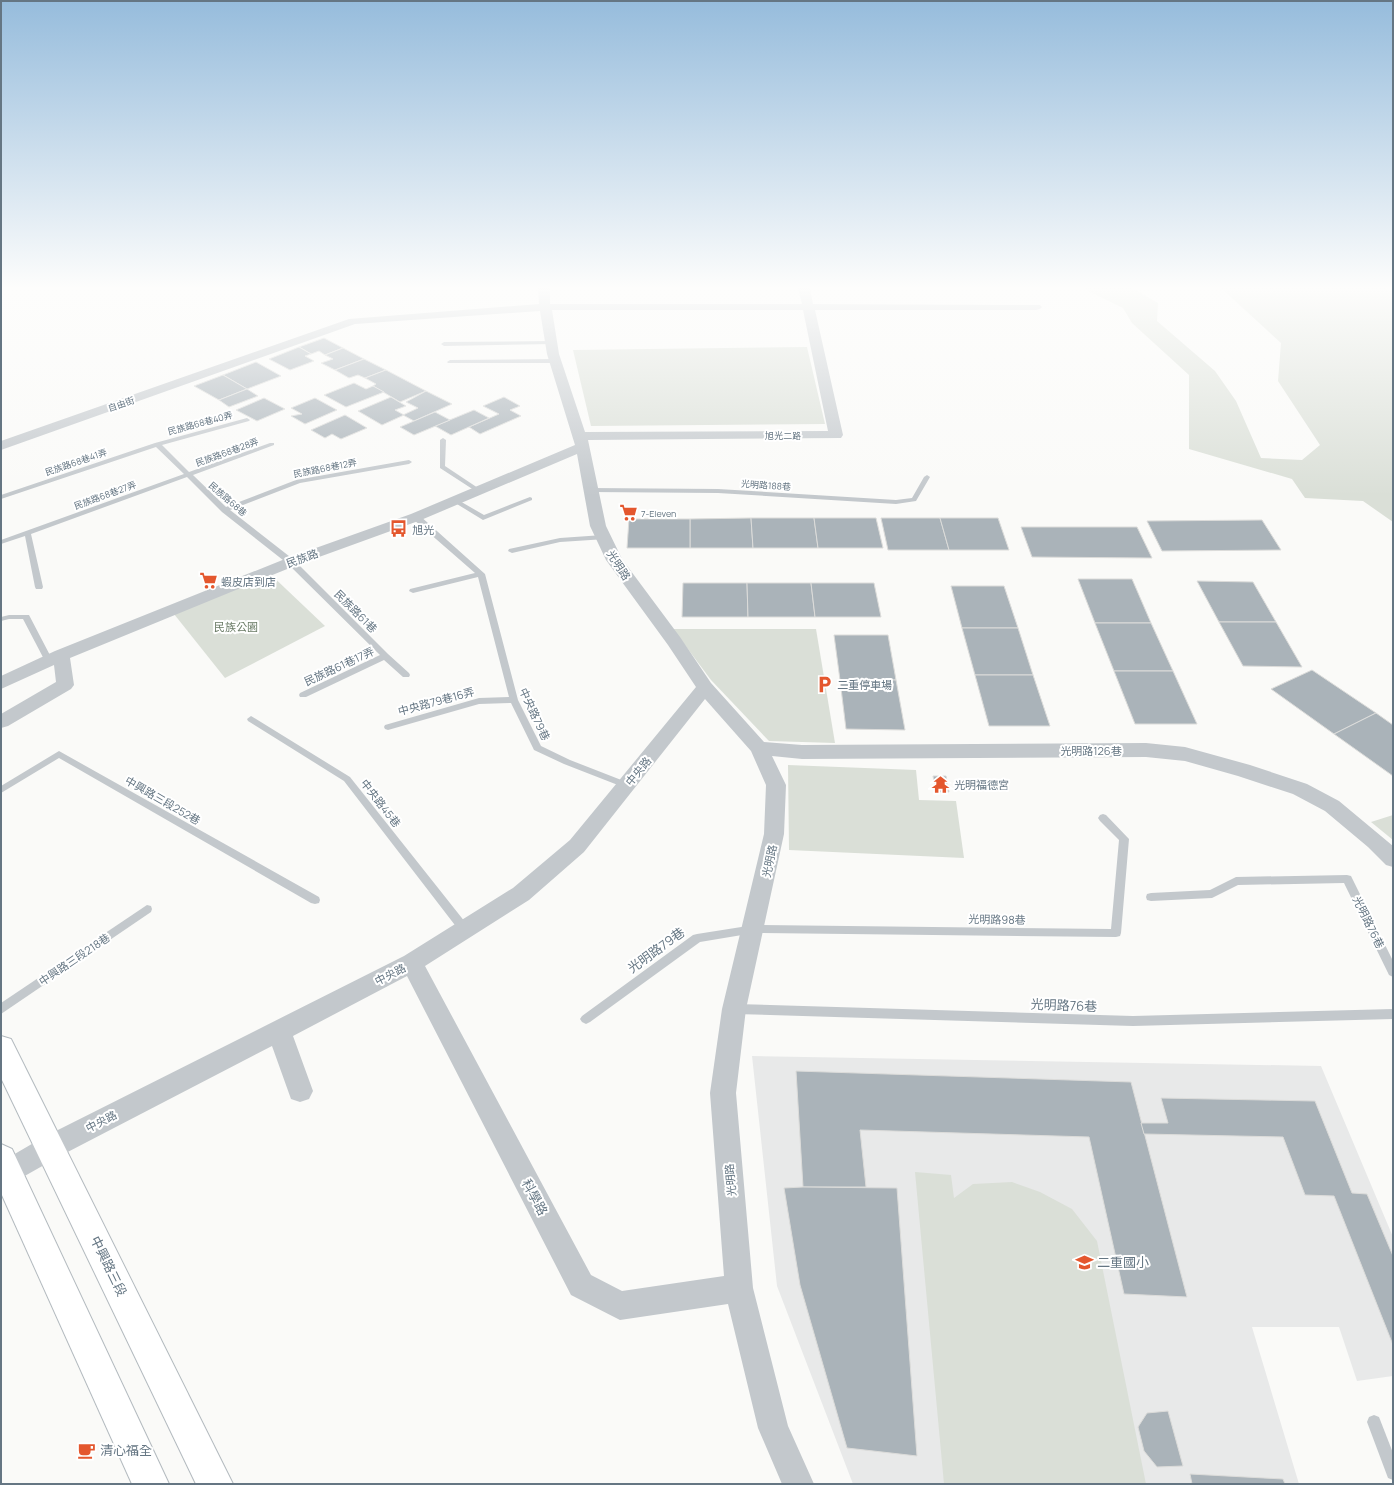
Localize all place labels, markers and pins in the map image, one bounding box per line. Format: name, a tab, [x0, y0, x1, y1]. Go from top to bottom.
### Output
supermarket icon: 7-Eleven	[618, 503, 638, 523]
place label: 7-Eleven	[641, 507, 676, 520]
bus stop icon: 旭光	[389, 519, 409, 539]
place label: 旭光	[412, 522, 434, 537]
supermarket icon: 蝦皮店到店	[198, 571, 218, 591]
place label: 蝦皮店到店	[221, 574, 276, 589]
parking icon: 二重停車場	[814, 674, 834, 694]
place label: 二重停車場	[837, 677, 892, 692]
temple icon: 光明福德宮	[931, 774, 951, 794]
place label: 光明福德宮	[954, 777, 1009, 792]
school or university icon: 二重國小	[1074, 1252, 1094, 1272]
place label: 二重國小	[1097, 1253, 1149, 1271]
cafe icon: 清心福全	[77, 1440, 97, 1460]
place label: 清心福全	[100, 1441, 152, 1459]

